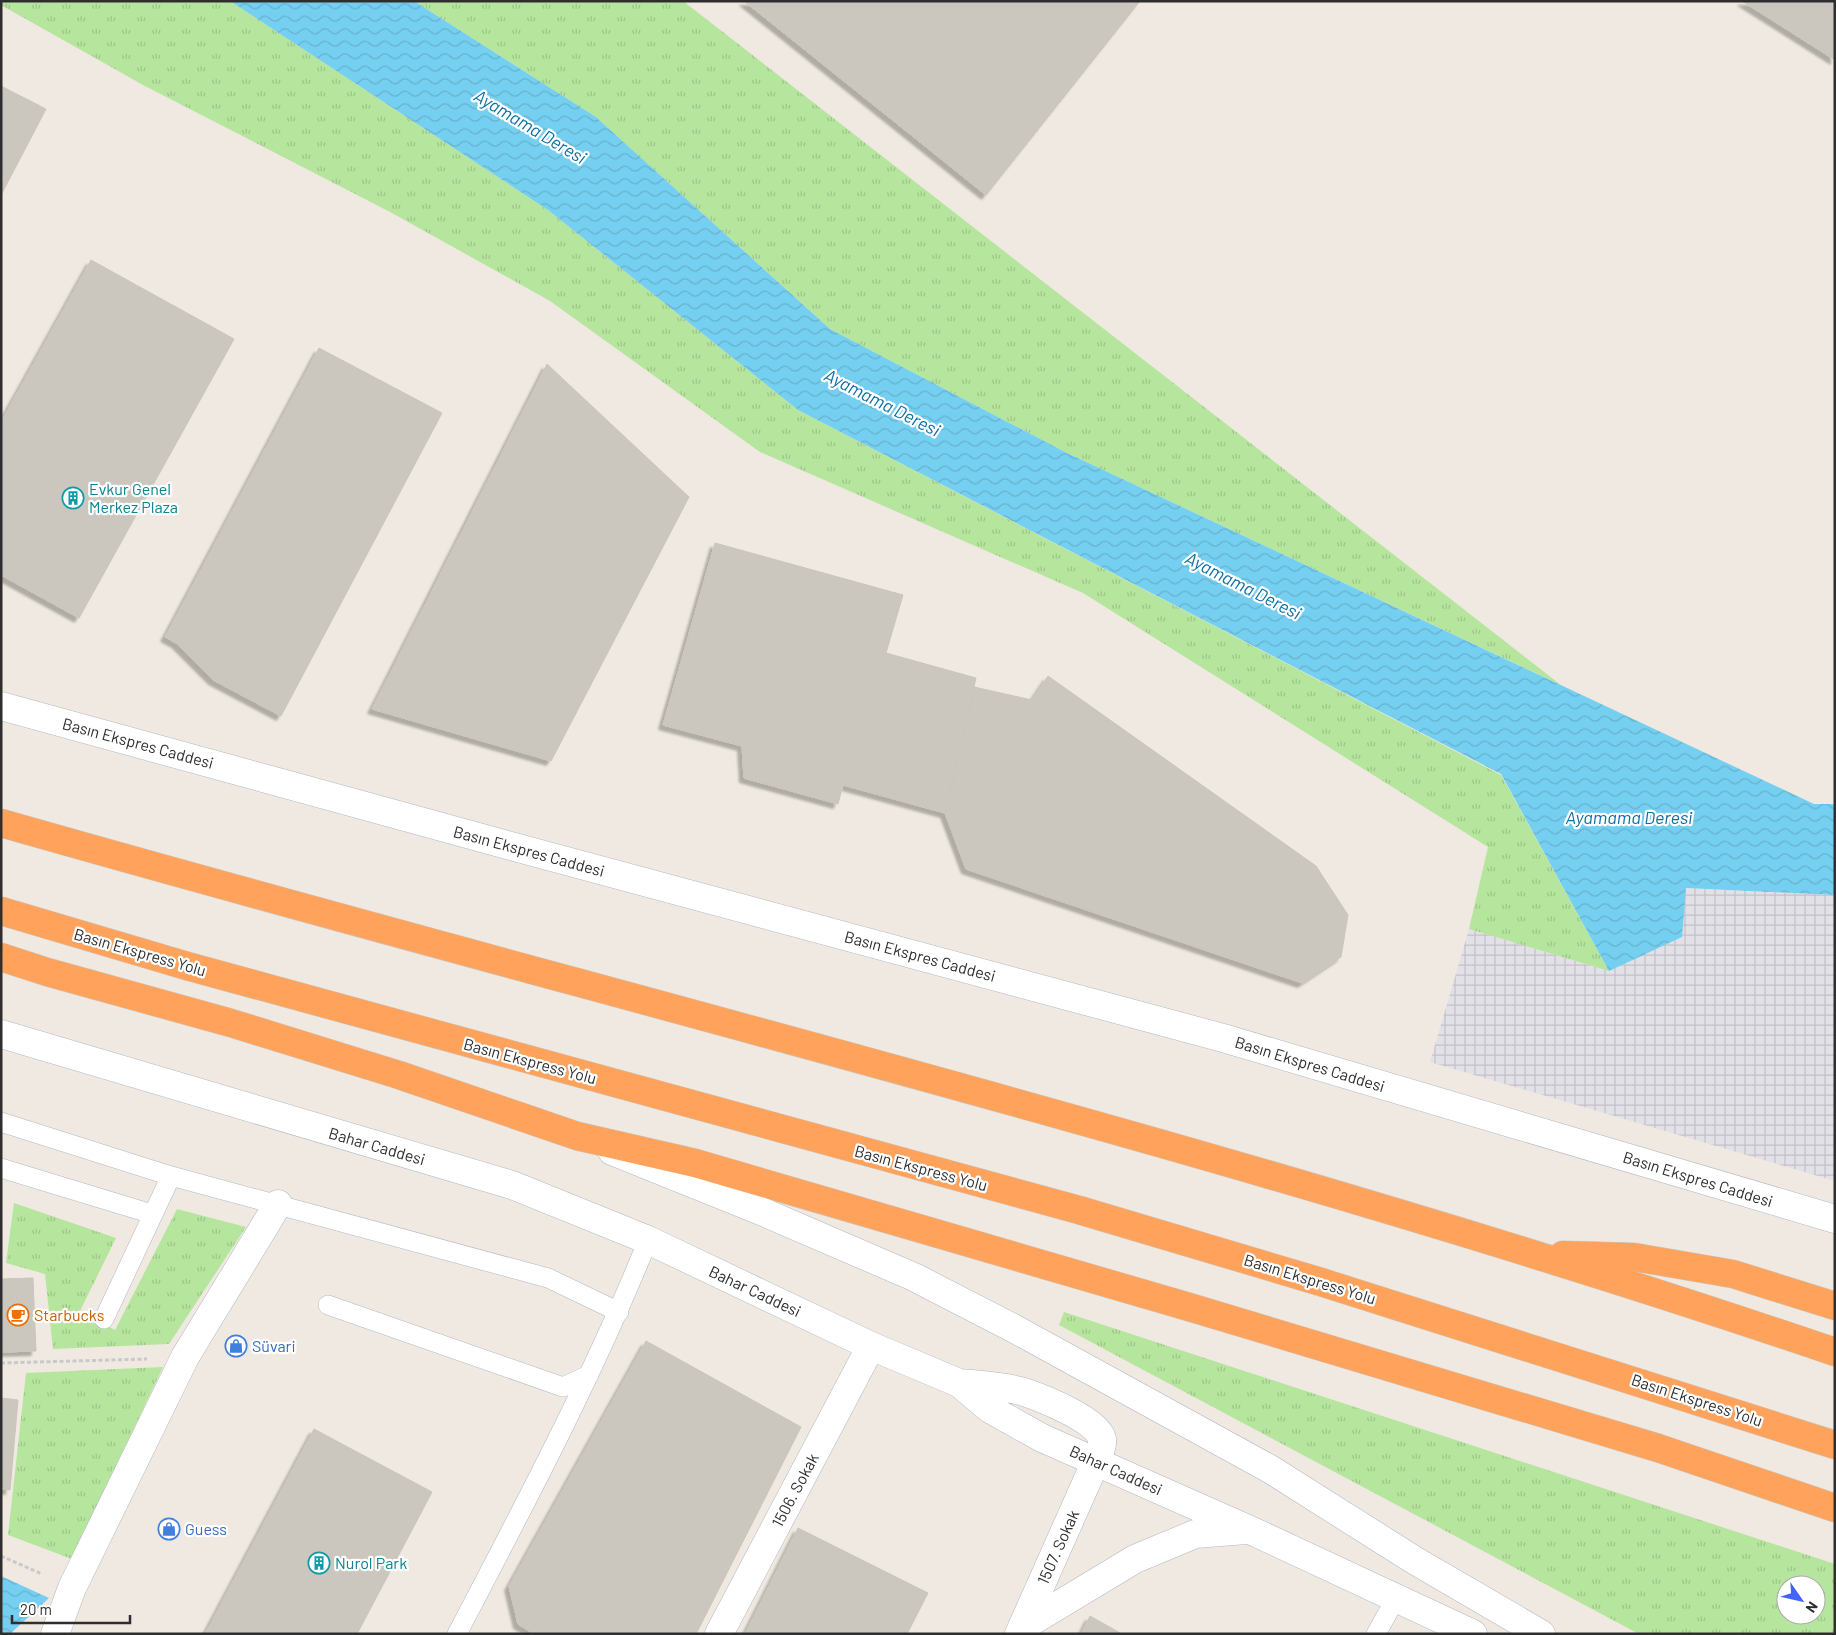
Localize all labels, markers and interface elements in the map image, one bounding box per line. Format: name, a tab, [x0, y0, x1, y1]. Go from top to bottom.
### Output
water label: Ayamama Deresi	[470, 84, 591, 169]
water label: Ayamama Deresi	[821, 363, 945, 441]
place label: Evkur Genel Merkez Plaza	[89, 479, 178, 516]
building icon: Evkur Genel Merkez Plaza	[61, 486, 85, 510]
water label: Ayamama Deresi	[1182, 546, 1306, 624]
street label: Basın Ekspres Caddesi	[61, 713, 216, 772]
water label: Ayamama Deresi	[1565, 806, 1693, 828]
street label: Basın Ekspres Caddesi	[452, 821, 607, 880]
street label: Basın Ekspress Yolu	[72, 924, 208, 979]
street label: Basın Ekspres Caddesi	[843, 926, 998, 985]
street label: Basın Ekspres Caddesi	[1233, 1032, 1387, 1095]
street label: Basın Ekspress Yolu	[462, 1034, 599, 1087]
street label: Bahar Caddesi	[327, 1123, 428, 1168]
street label: Basın Ekspress Yolu	[853, 1141, 990, 1194]
street label: Basın Ekspres Caddesi	[1621, 1147, 1775, 1210]
street label: Basın Ekspress Yolu	[1242, 1249, 1378, 1308]
street label: Bahar Caddesi	[706, 1261, 804, 1320]
cafe icon: Starbucks	[6, 1303, 30, 1327]
place label: Starbucks	[34, 1305, 104, 1324]
shop icon: Süvari	[224, 1334, 248, 1358]
place label: Süvari	[252, 1336, 295, 1355]
street label: Basın Ekspress Yolu	[1629, 1369, 1765, 1430]
street label: Bahar Caddesi	[1067, 1441, 1165, 1498]
street label: 1506. Sokak	[767, 1450, 822, 1530]
street label: 1507. Sokak	[1033, 1507, 1082, 1587]
shop icon: Guess	[157, 1517, 181, 1541]
place label: Guess	[185, 1519, 227, 1538]
building icon: Nurol Park	[307, 1551, 331, 1575]
place label: Nurol Park	[335, 1553, 407, 1572]
north arrow	[1776, 1575, 1826, 1625]
scale bar	[12, 1592, 130, 1624]
text: N	[1803, 1599, 1822, 1616]
text: 20 m	[20, 1600, 52, 1618]

